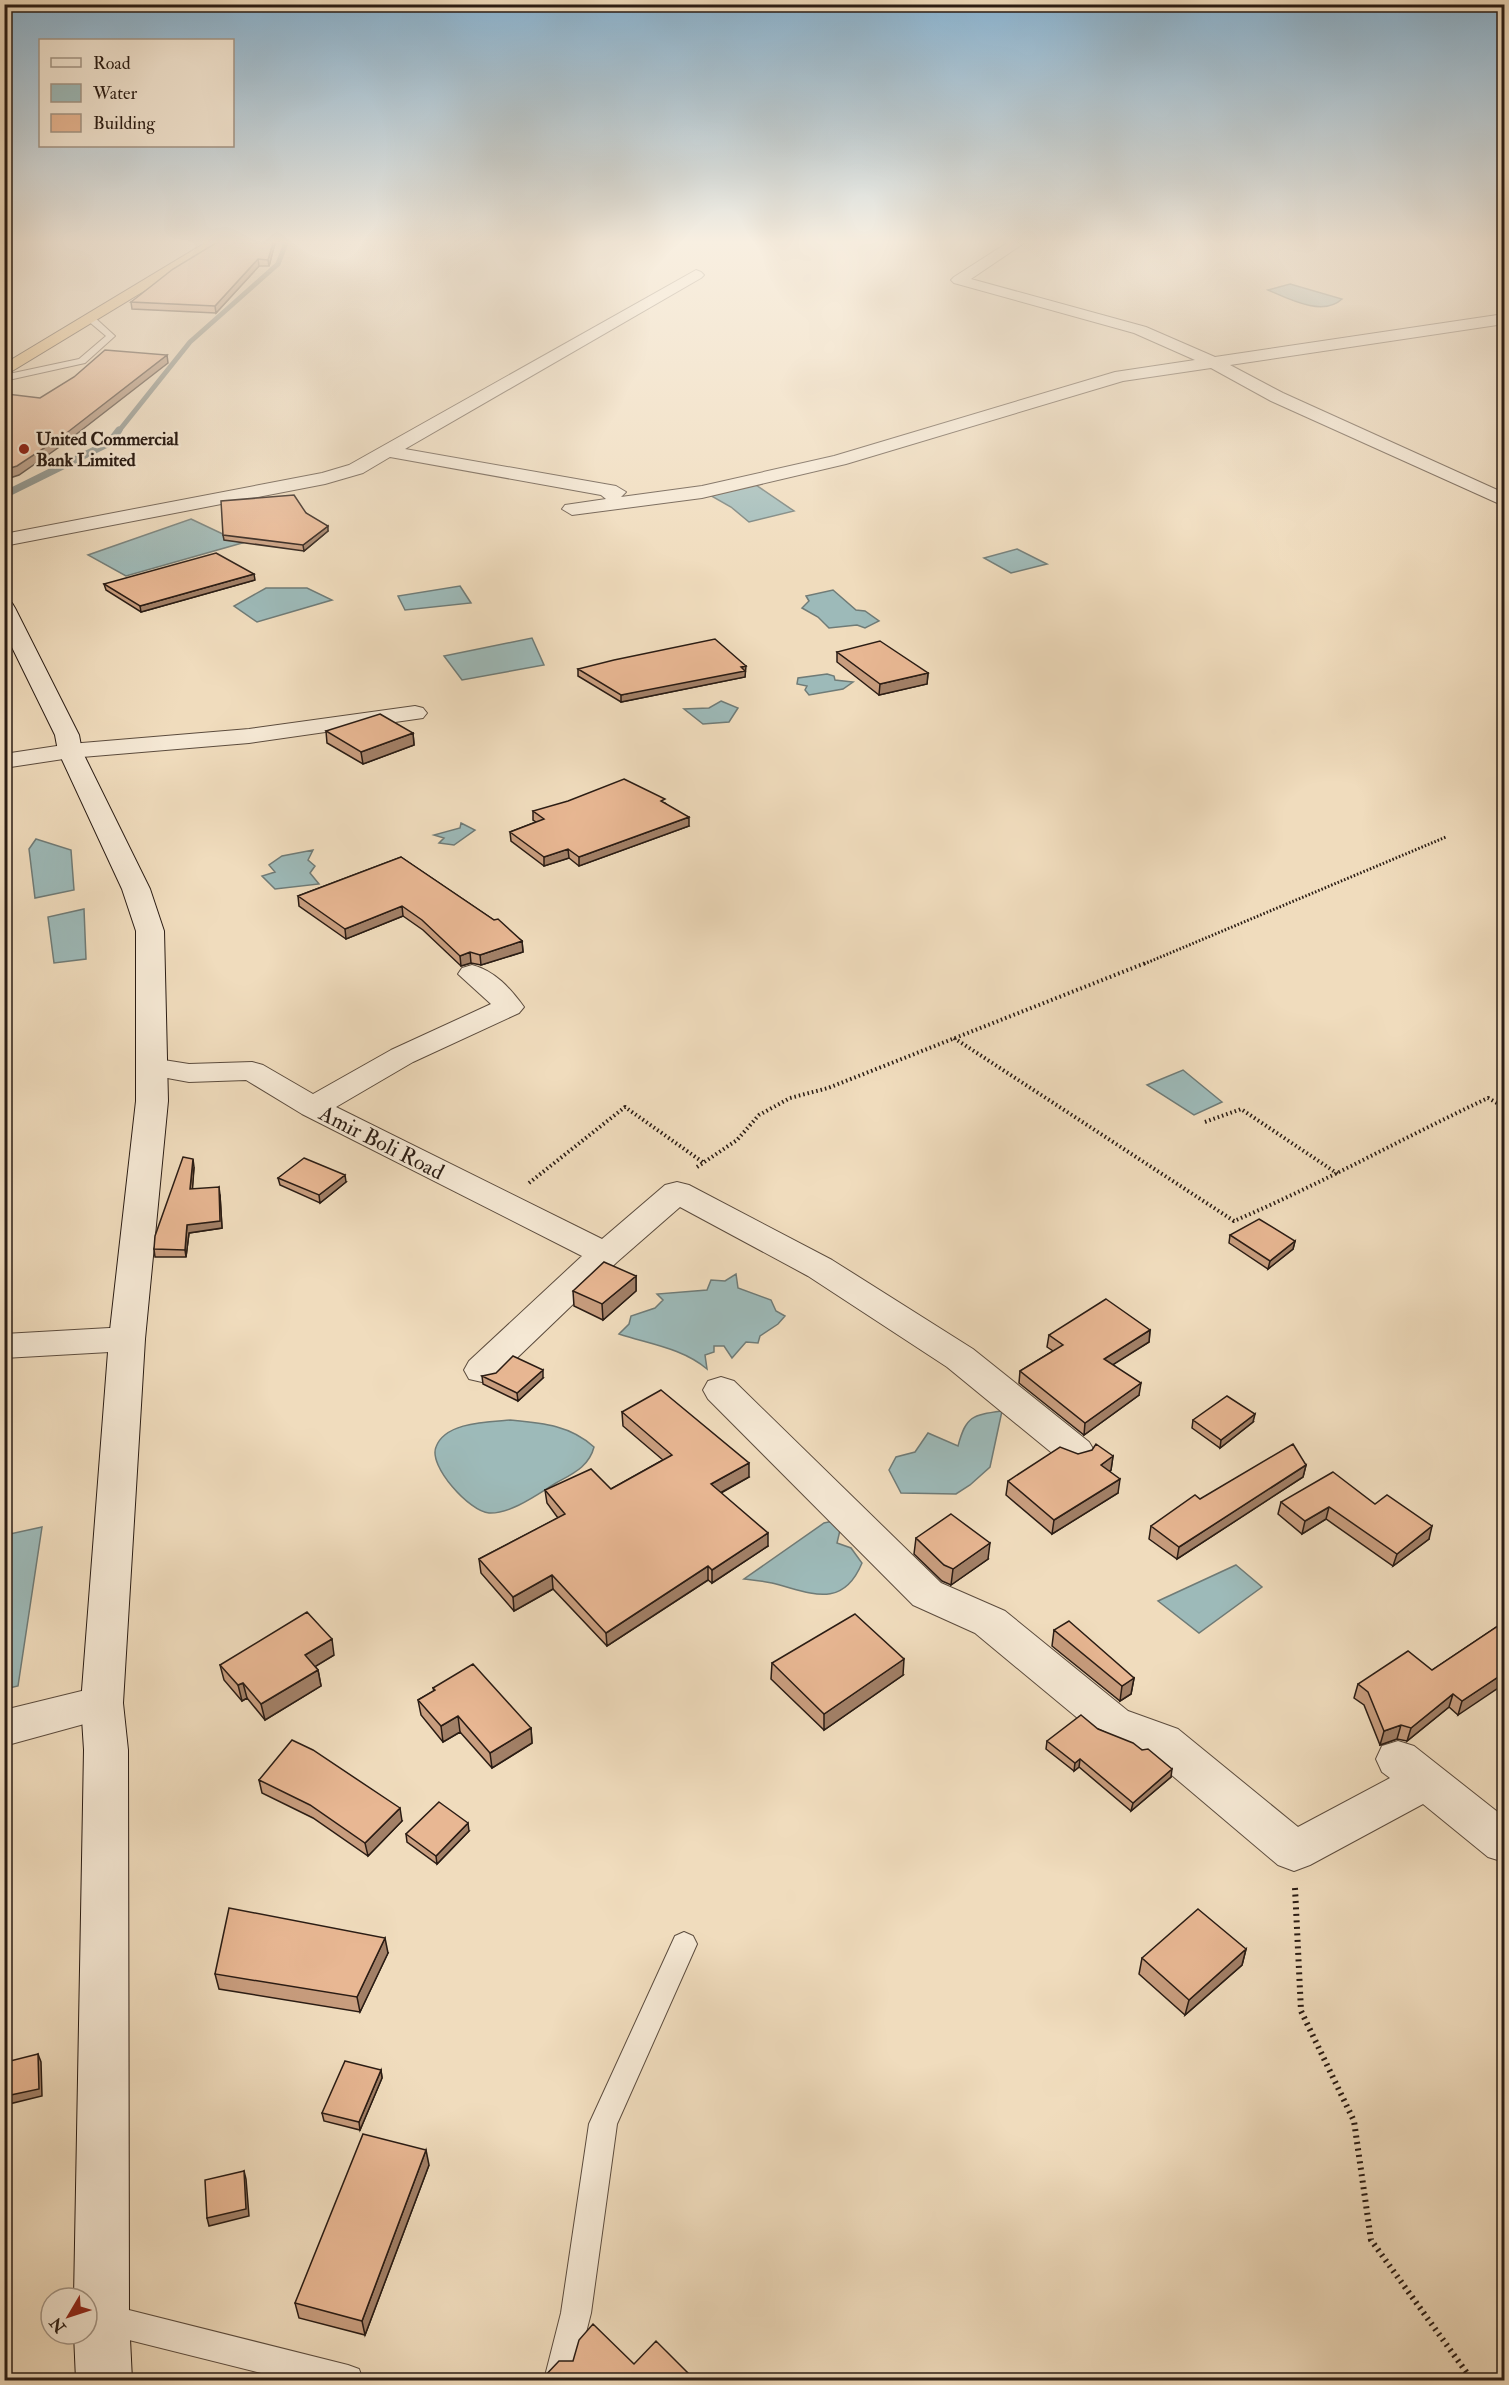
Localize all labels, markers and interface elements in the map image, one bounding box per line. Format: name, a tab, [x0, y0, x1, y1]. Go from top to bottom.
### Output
legend	[39, 39, 234, 147]
text: Road	[93, 52, 131, 75]
text: Water	[92, 82, 137, 105]
text: Building	[93, 112, 156, 135]
place label: United Commercial Bank Limited	[36, 428, 179, 472]
marker: United Commercial Bank Limited	[17, 442, 31, 456]
street label: Amir Boli Road	[313, 1099, 449, 1186]
north arrow	[39, 2286, 99, 2346]
text: N	[45, 2312, 71, 2337]

